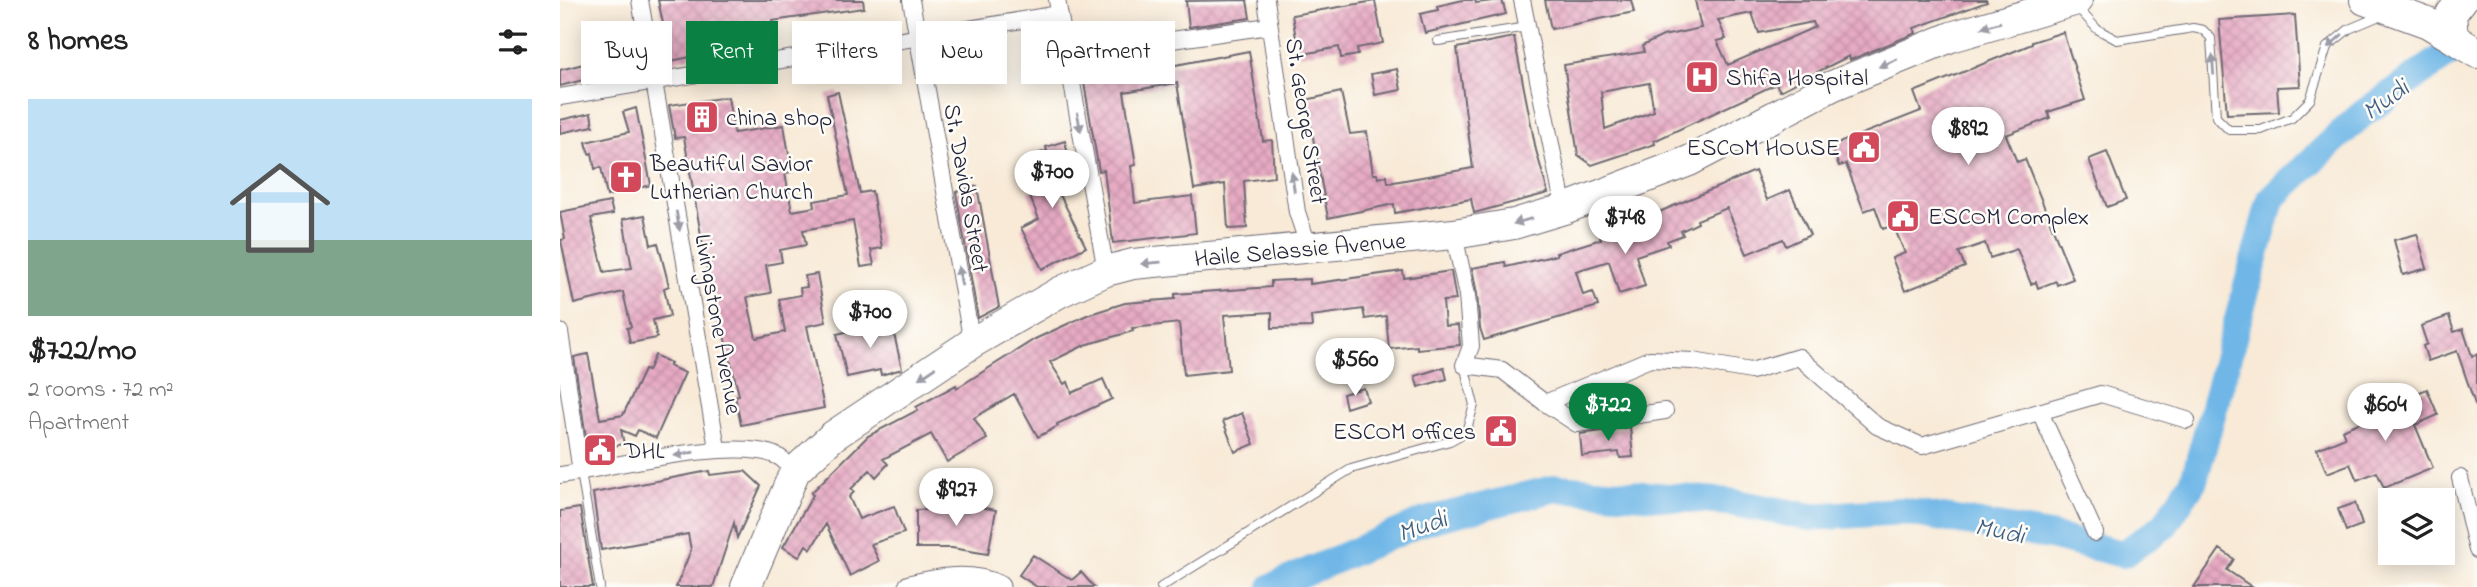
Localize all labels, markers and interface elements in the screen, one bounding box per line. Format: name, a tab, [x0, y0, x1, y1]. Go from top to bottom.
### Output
text: 8 homes	[28, 20, 129, 64]
chip: Buy	[581, 21, 672, 84]
chip: Rent	[686, 21, 778, 84]
chip: Filters	[792, 21, 902, 84]
chip: New	[916, 21, 1007, 84]
chip: Apartment	[1021, 21, 1175, 84]
one-way arrow	[1980, 21, 2001, 31]
icon: filters	[494, 23, 532, 61]
one-way arrow	[2326, 33, 2344, 49]
street label: St. George Street	[1274, 36, 1335, 207]
one-way arrow	[2207, 53, 2218, 75]
hospital icon: Shifa Hospital	[1683, 58, 1721, 96]
one-way arrow	[1878, 58, 1899, 69]
place label: Shifa Hospital	[1726, 62, 1868, 97]
water label: Mudi	[2355, 70, 2420, 131]
building icon: china shop	[683, 98, 721, 136]
street label: St. Davids Street	[932, 101, 997, 276]
place label: china shop	[726, 102, 832, 137]
pin: $892	[1927, 108, 2009, 167]
one-way arrow	[1074, 111, 1085, 133]
text: $892	[1948, 113, 1988, 146]
public building icon: ESCOM HOUSE	[1845, 128, 1883, 166]
place label: ESCOM HOUSE	[1686, 132, 1840, 167]
icon: home	[217, 145, 343, 271]
place label: Beautiful Savior Lutherian Church	[649, 148, 813, 211]
pin: $700	[1011, 150, 1093, 210]
text: $700	[1030, 156, 1074, 189]
church icon: Beautiful Savior Lutherian Church	[607, 158, 645, 196]
one-way arrow	[1287, 171, 1298, 193]
pin: $748	[1584, 196, 1666, 256]
public building icon: ESCOM Complex	[1884, 197, 1922, 235]
place label: ESCOM Complex	[1928, 201, 2089, 236]
text: $748	[1604, 202, 1646, 235]
one-way arrow	[673, 210, 684, 232]
one-way arrow	[1512, 216, 1534, 227]
street label: Haile Selassie Avenue	[1193, 225, 1408, 278]
street label: Livingstone Avenue	[683, 232, 750, 418]
one-way arrow	[1140, 258, 1162, 269]
one-way arrow	[954, 265, 965, 287]
pin: $700	[829, 290, 911, 350]
text: $700	[848, 296, 892, 329]
text: $722/mo	[28, 330, 137, 374]
pin: $560	[1314, 338, 1396, 398]
text: $560	[1331, 344, 1379, 377]
one-way arrow	[918, 366, 937, 379]
text: 2 rooms · 72 m²	[28, 374, 174, 407]
pin: $722	[1567, 384, 1649, 443]
pin: $604	[2344, 384, 2426, 443]
text: $722	[1585, 389, 1631, 422]
text: $604	[2363, 389, 2407, 422]
text: Apartment	[28, 407, 129, 440]
public building icon: ESCOM offices	[1482, 412, 1520, 450]
place label: ESCOM offices	[1333, 416, 1476, 451]
public building icon: DHL	[581, 431, 619, 469]
place label: DHL	[623, 435, 665, 470]
one-way arrow	[673, 449, 695, 460]
pin: $927	[915, 468, 997, 528]
text: $927	[935, 474, 977, 507]
map controls	[2378, 488, 2455, 565]
button: layers	[2378, 488, 2455, 565]
water label: Mudi	[1393, 501, 1455, 554]
water label: Mudi	[1971, 510, 2030, 557]

